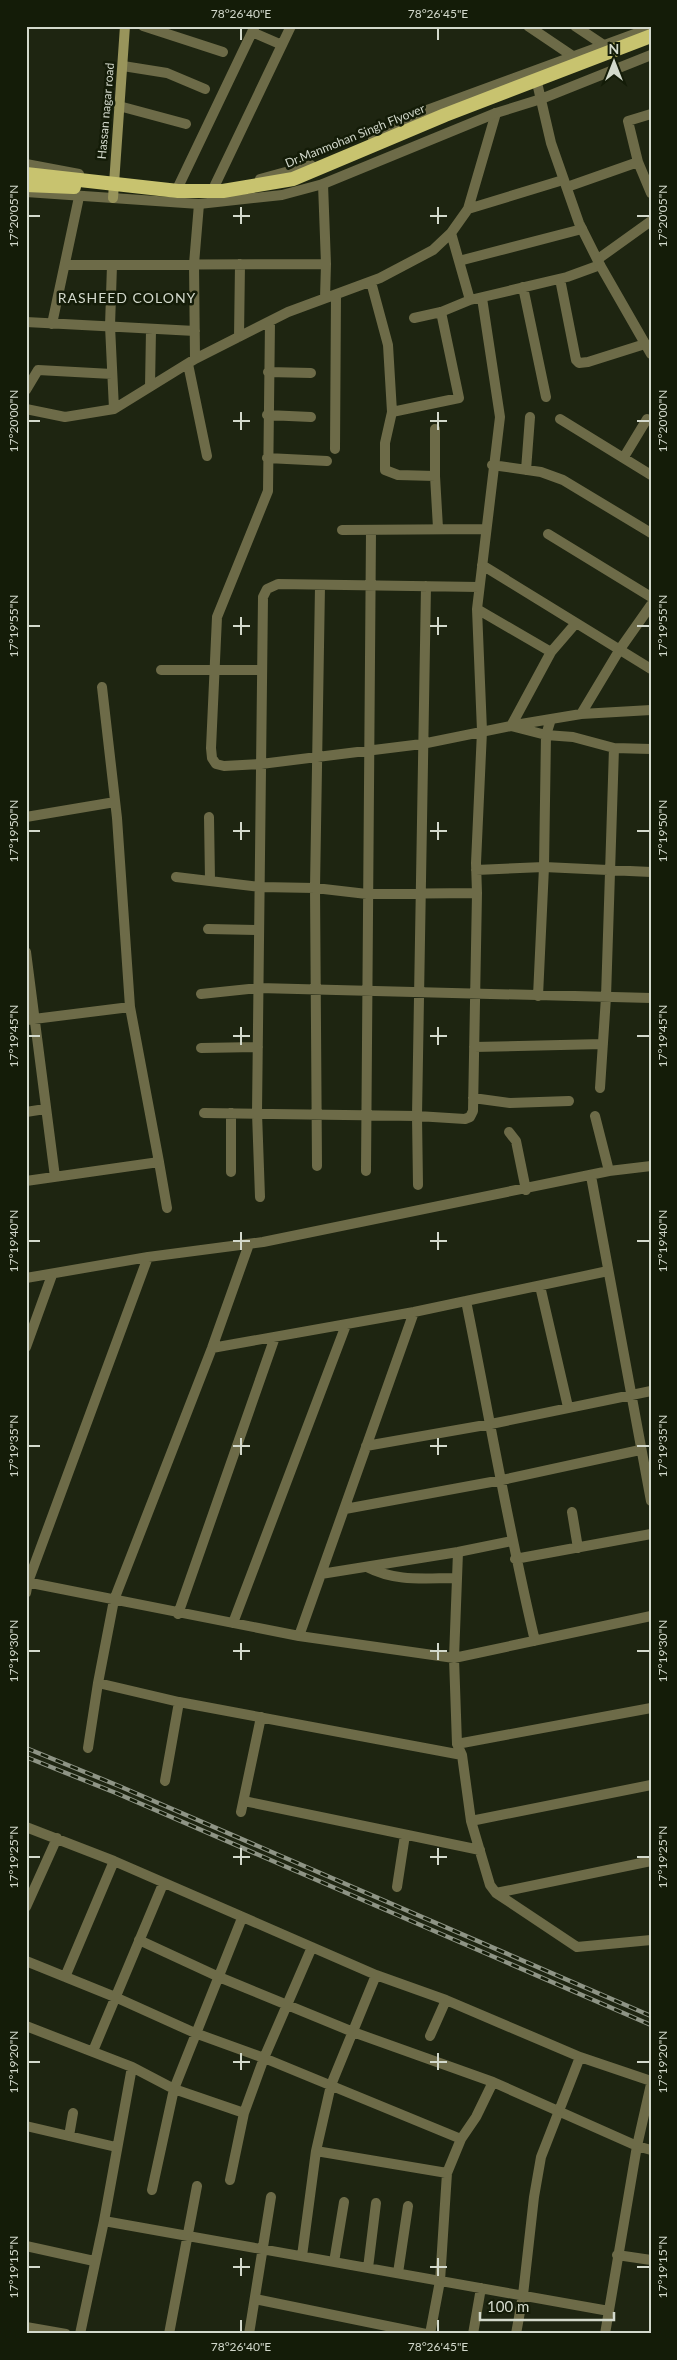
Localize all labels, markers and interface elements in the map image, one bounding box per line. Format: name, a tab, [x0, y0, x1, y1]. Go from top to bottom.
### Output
text: 78°26'40"E	[211, 6, 271, 21]
text: 78°26'45"E	[408, 6, 468, 21]
north arrow	[590, 38, 640, 88]
text: N	[609, 40, 619, 57]
street label: Hassan nagar road	[94, 62, 117, 160]
street label: Dr.Manmohan Singh Flyover	[283, 100, 427, 170]
text: 17°20'05"N	[6, 185, 21, 247]
text: 17°20'05"N	[655, 185, 670, 247]
district label: RASHEED COLONY	[58, 289, 196, 306]
text: 17°20'00"N	[6, 390, 21, 452]
text: 17°20'00"N	[655, 390, 670, 452]
text: 17°19'55"N	[6, 595, 21, 657]
text: 17°19'55"N	[655, 595, 670, 657]
text: 17°19'50"N	[6, 800, 21, 862]
text: 17°19'50"N	[655, 800, 670, 862]
text: 17°19'45"N	[6, 1005, 21, 1067]
text: 17°19'45"N	[655, 1005, 670, 1067]
text: 17°19'40"N	[6, 1210, 21, 1272]
text: 17°19'40"N	[655, 1210, 670, 1272]
text: 17°19'35"N	[6, 1415, 21, 1477]
text: 17°19'35"N	[655, 1415, 670, 1477]
text: 17°19'30"N	[6, 1620, 21, 1682]
text: 17°19'30"N	[655, 1620, 670, 1682]
text: 17°19'25"N	[6, 1826, 21, 1888]
text: 17°19'25"N	[655, 1826, 670, 1888]
text: 17°19'20"N	[6, 2031, 21, 2093]
text: 17°19'20"N	[655, 2031, 670, 2093]
text: 17°19'15"N	[6, 2236, 21, 2298]
text: 17°19'15"N	[655, 2236, 670, 2298]
scale bar	[480, 2290, 613, 2322]
text: 100 m	[487, 2297, 529, 2315]
text: 78°26'40"E	[211, 2339, 271, 2354]
text: 78°26'45"E	[408, 2339, 468, 2354]

